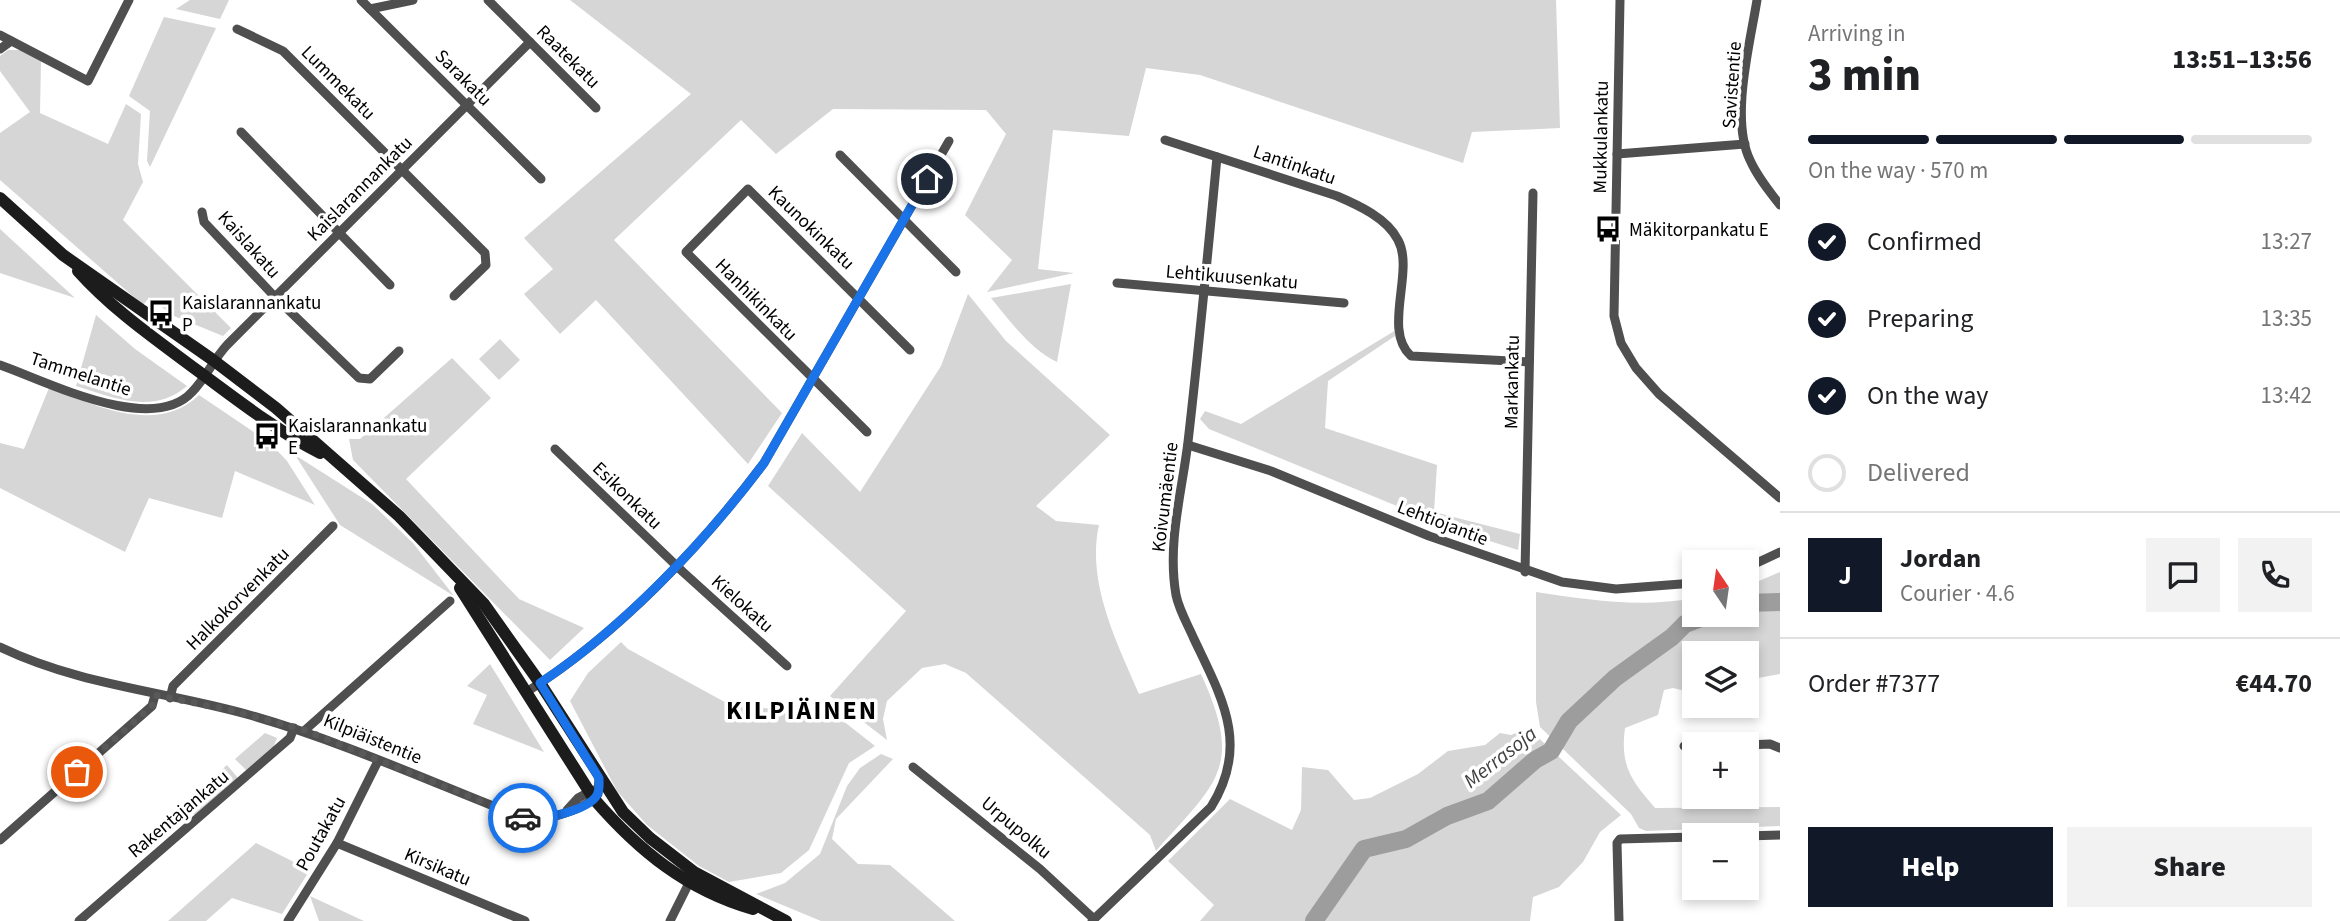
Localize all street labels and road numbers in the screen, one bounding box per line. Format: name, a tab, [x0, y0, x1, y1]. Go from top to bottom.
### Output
street label: Raatekatu	[530, 19, 606, 95]
street label: Lummekatu	[295, 40, 381, 126]
street label: Savistentie	[1716, 41, 1749, 130]
street label: Sarakatu	[428, 44, 497, 113]
street label: Mukkulankatu	[1587, 80, 1616, 194]
street label: Kaislarannankatu	[301, 130, 419, 248]
street label: Lantinkatu	[1249, 139, 1340, 192]
street label: Kaunokinkatu	[762, 180, 860, 276]
street label: Kaislakatu	[211, 205, 287, 285]
street label: Hanhikinkatu	[709, 253, 803, 347]
street label: Lehtikuusenkatu	[1165, 258, 1299, 297]
street label: Markankatu	[1498, 335, 1527, 429]
street label: Tammelantie	[27, 345, 134, 403]
street label: Koivumäentie	[1145, 441, 1186, 554]
street label: Esikonkatu	[586, 456, 668, 536]
street label: Lehtiojantie	[1393, 494, 1492, 553]
street label: Halkokorvenkatu	[180, 541, 296, 657]
street label: Kielokatu	[705, 569, 779, 639]
street label: Kilpiäistentie	[319, 707, 426, 771]
street label: Rakentajankatu	[123, 764, 235, 865]
street label: Poutakatu	[290, 791, 353, 876]
street label: Urpupolku	[975, 791, 1057, 866]
street label: Kirsikatu	[400, 841, 475, 894]

